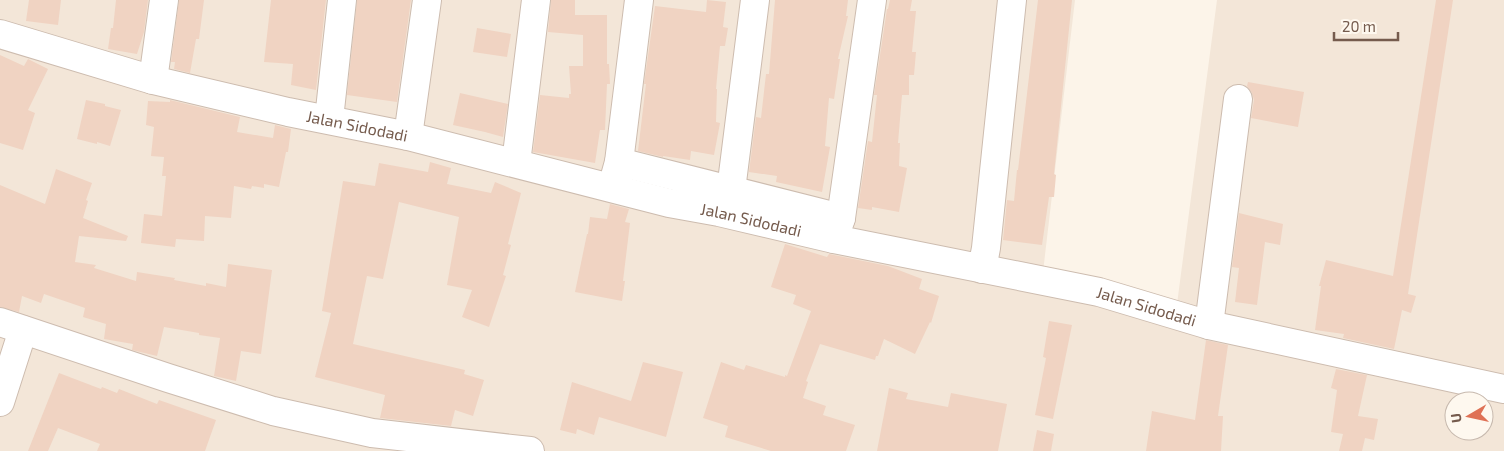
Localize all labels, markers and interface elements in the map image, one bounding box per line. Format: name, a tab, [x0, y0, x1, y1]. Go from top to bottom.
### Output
scale bar	[1334, 10, 1398, 42]
text: 20 m	[1342, 17, 1376, 35]
street label: Jalan Sidodadi	[305, 106, 410, 145]
street label: Jalan Sidodadi	[699, 199, 803, 240]
street label: Jalan Sidodadi	[1094, 282, 1199, 330]
north arrow	[1444, 391, 1494, 441]
text: U	[1447, 412, 1465, 424]

